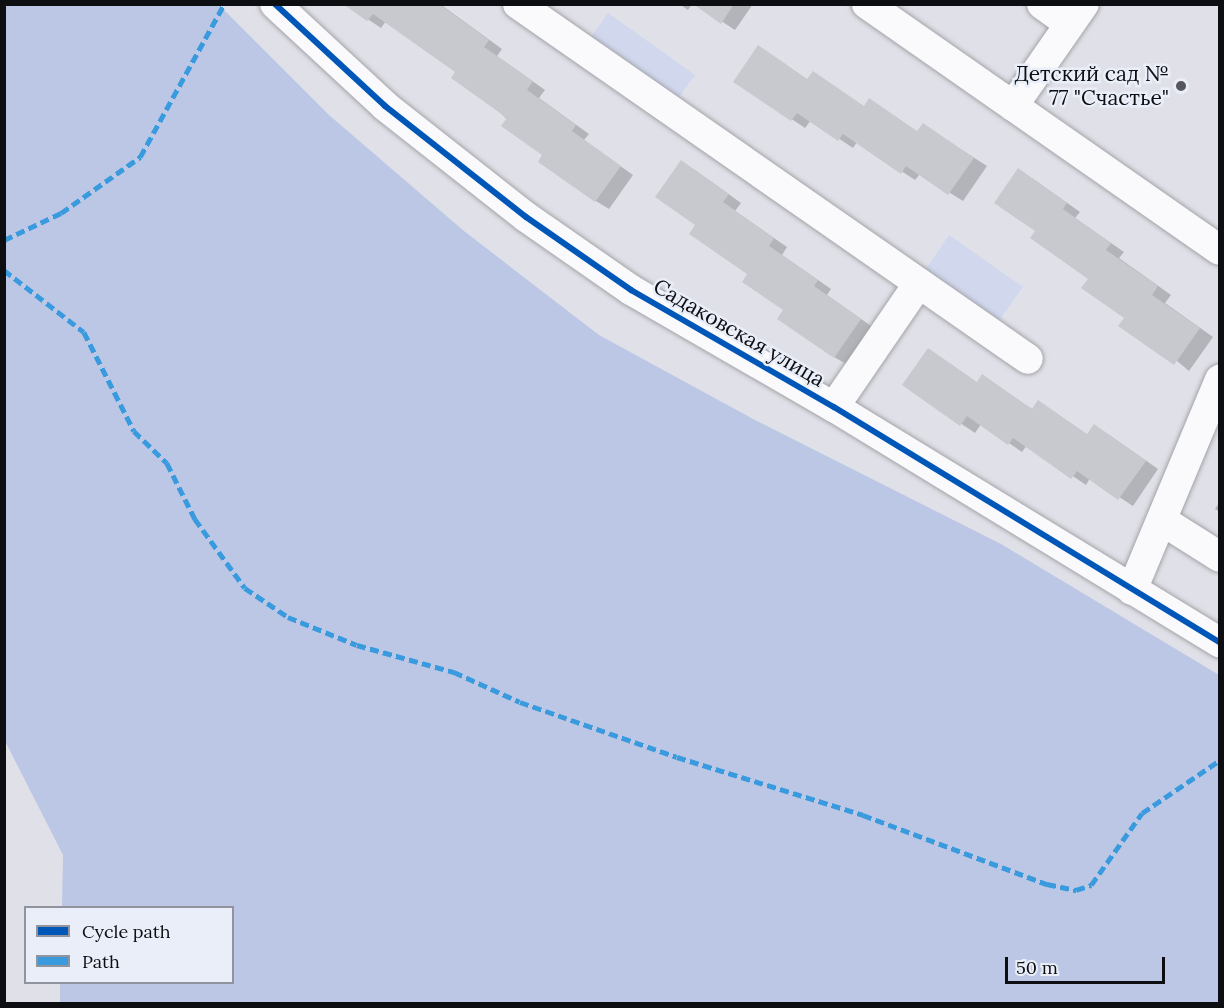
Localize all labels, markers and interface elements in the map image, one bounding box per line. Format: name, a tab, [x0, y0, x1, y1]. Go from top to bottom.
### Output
place label: Детский сад № 77 "Счастье"	[1014, 61, 1169, 111]
marker: Детский сад № 77 "Счастье"	[1174, 79, 1188, 93]
street label: Садаковская улица	[649, 274, 829, 392]
legend	[24, 906, 234, 984]
text: Cycle path	[82, 920, 171, 943]
scale bar	[1008, 945, 1168, 983]
text: Path	[82, 950, 120, 973]
text: 50 m	[1016, 956, 1058, 979]

